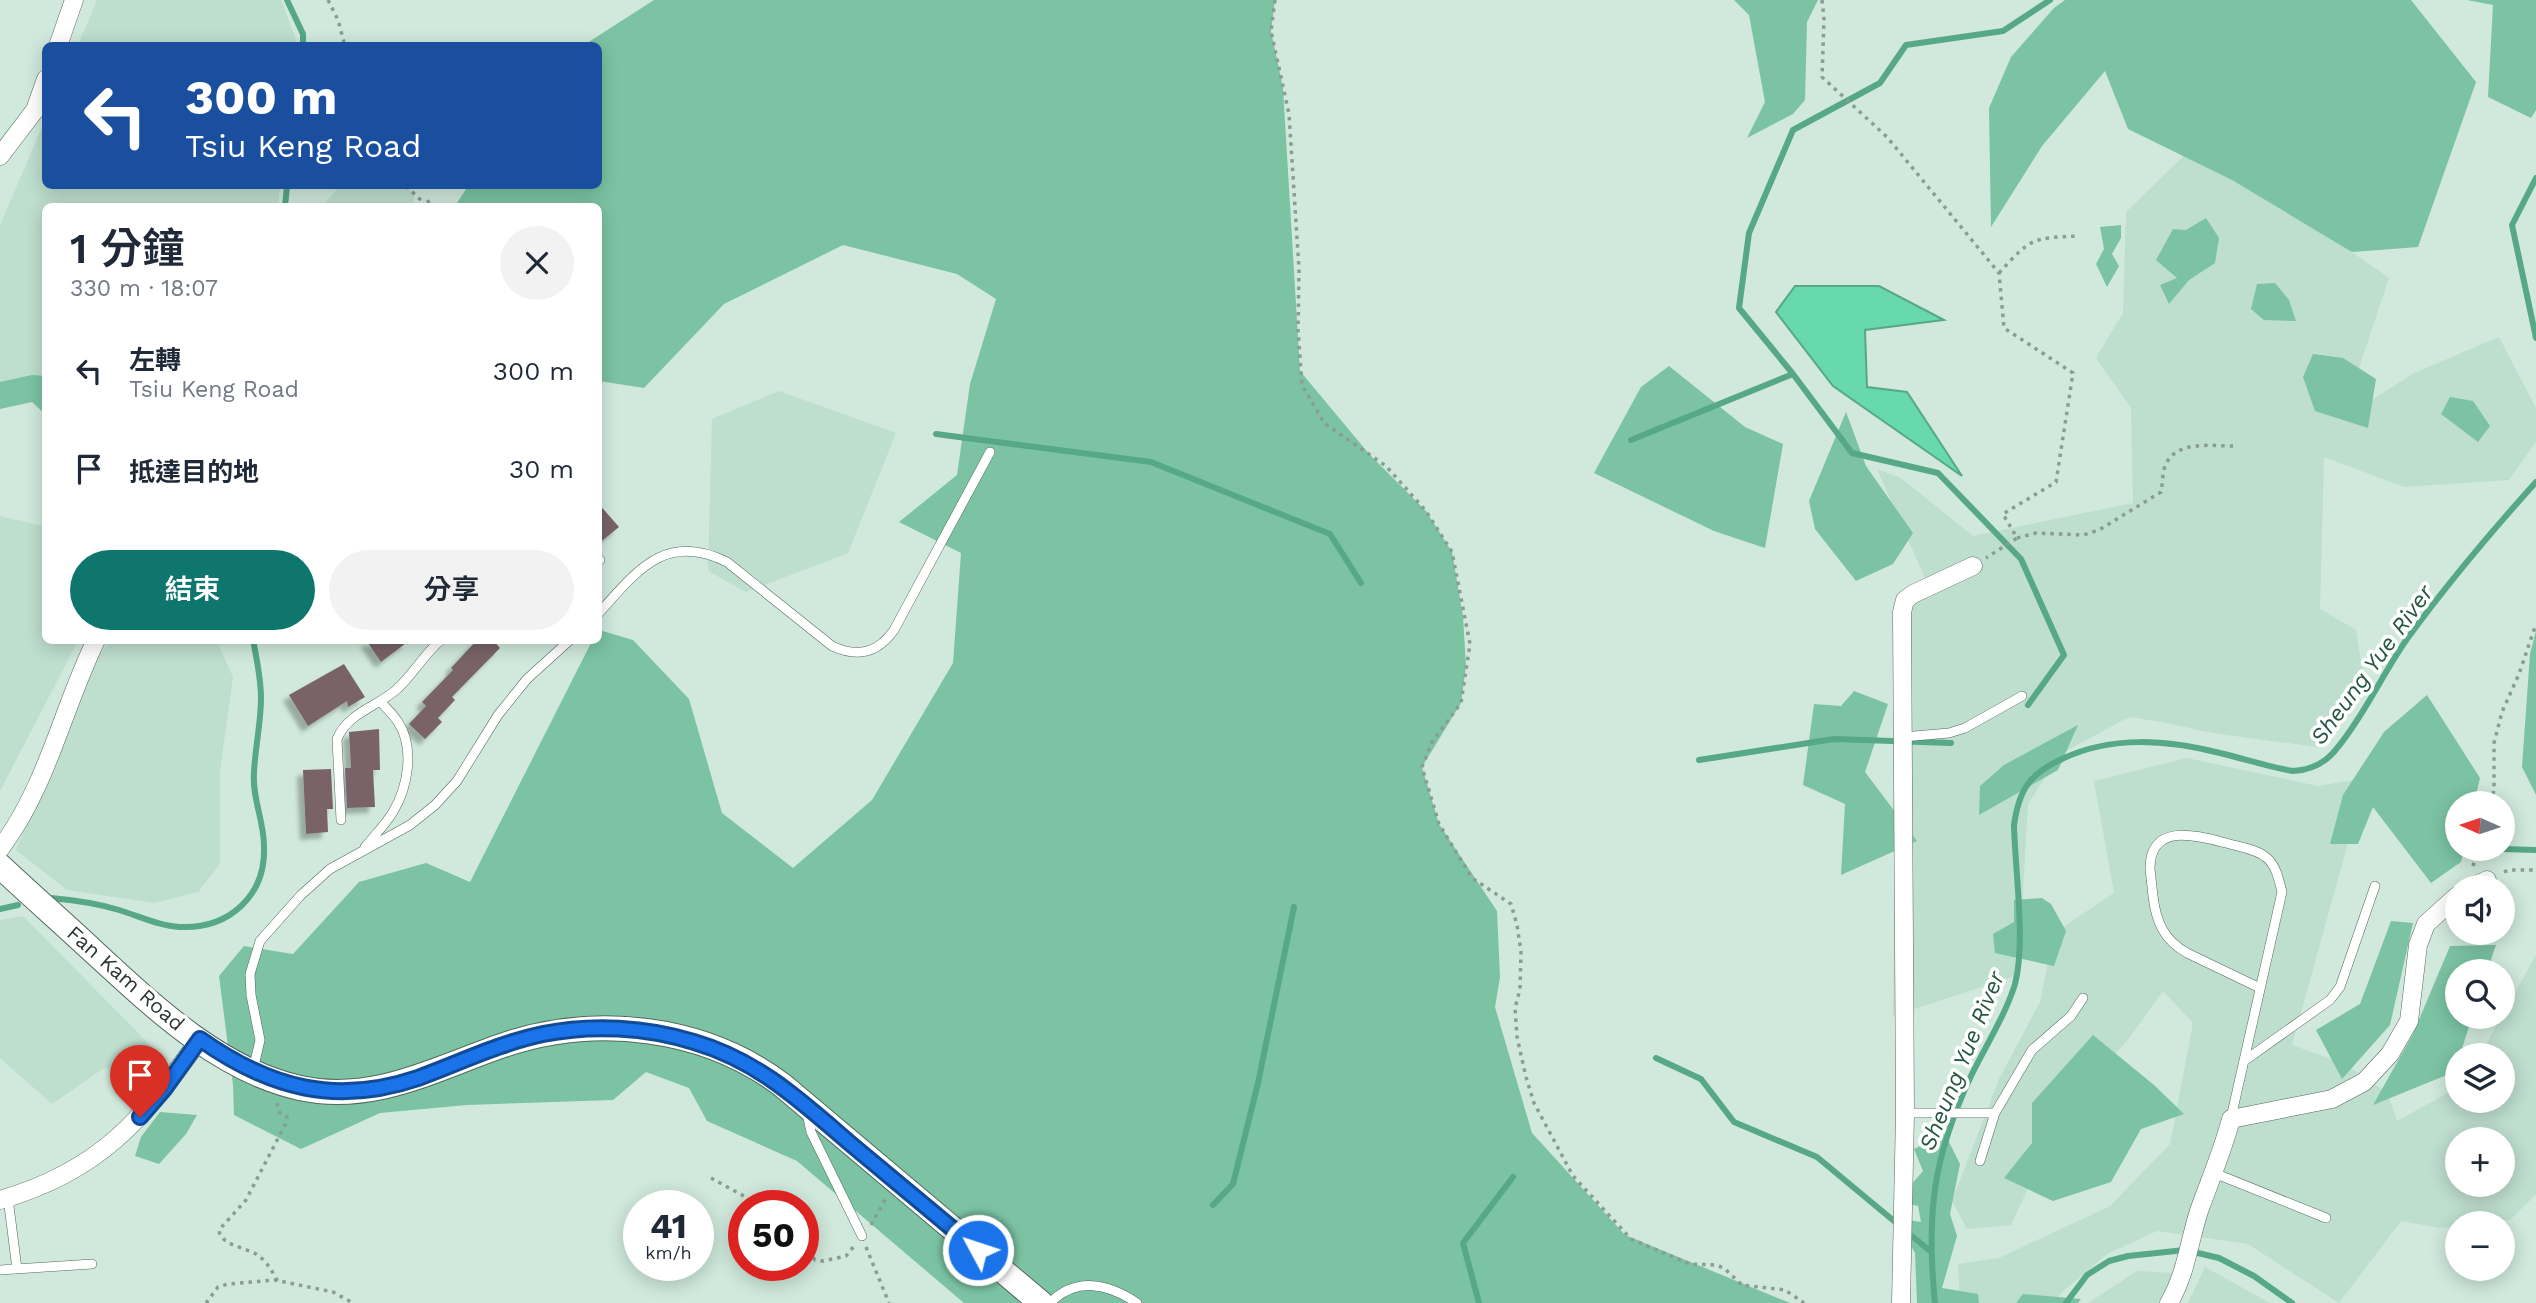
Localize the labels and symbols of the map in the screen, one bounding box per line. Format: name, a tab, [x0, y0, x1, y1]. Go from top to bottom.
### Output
water label: Sheung Yue River	[2305, 579, 2440, 750]
north arrow	[2445, 791, 2515, 861]
street label: Fan Kam Road	[62, 920, 190, 1036]
water label: Sheung Yue River	[1914, 967, 2011, 1154]
pin	[110, 1045, 170, 1117]
speed limit sign: 50	[728, 1190, 819, 1281]
position arrow	[941, 1213, 1015, 1287]

